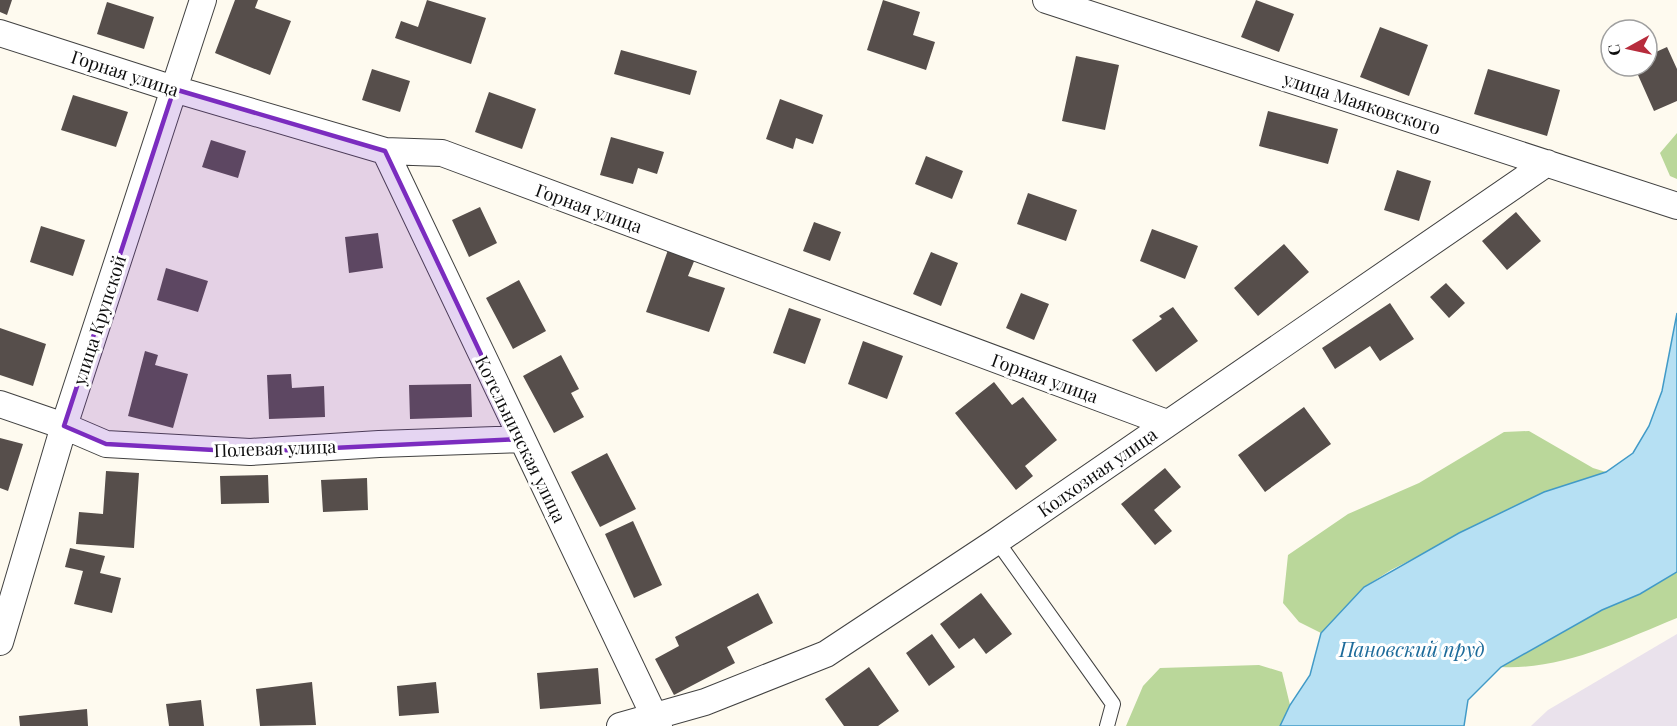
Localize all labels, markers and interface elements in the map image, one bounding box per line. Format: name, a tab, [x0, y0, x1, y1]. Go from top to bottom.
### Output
north arrow	[1599, 18, 1659, 78]
text: С	[1602, 43, 1625, 57]
street label: Горная улица	[68, 44, 182, 102]
street label: улица Маяковского	[1279, 66, 1444, 140]
street label: Горная улица	[532, 178, 646, 238]
street label: улица Крупской	[66, 252, 131, 389]
street label: Горная улица	[988, 348, 1102, 408]
street label: Котельничская улица	[470, 351, 572, 527]
street label: Колхозная улица	[1033, 422, 1161, 522]
street label: Полевая улица	[213, 434, 337, 462]
water label: Пановский пруд	[1338, 635, 1485, 662]

